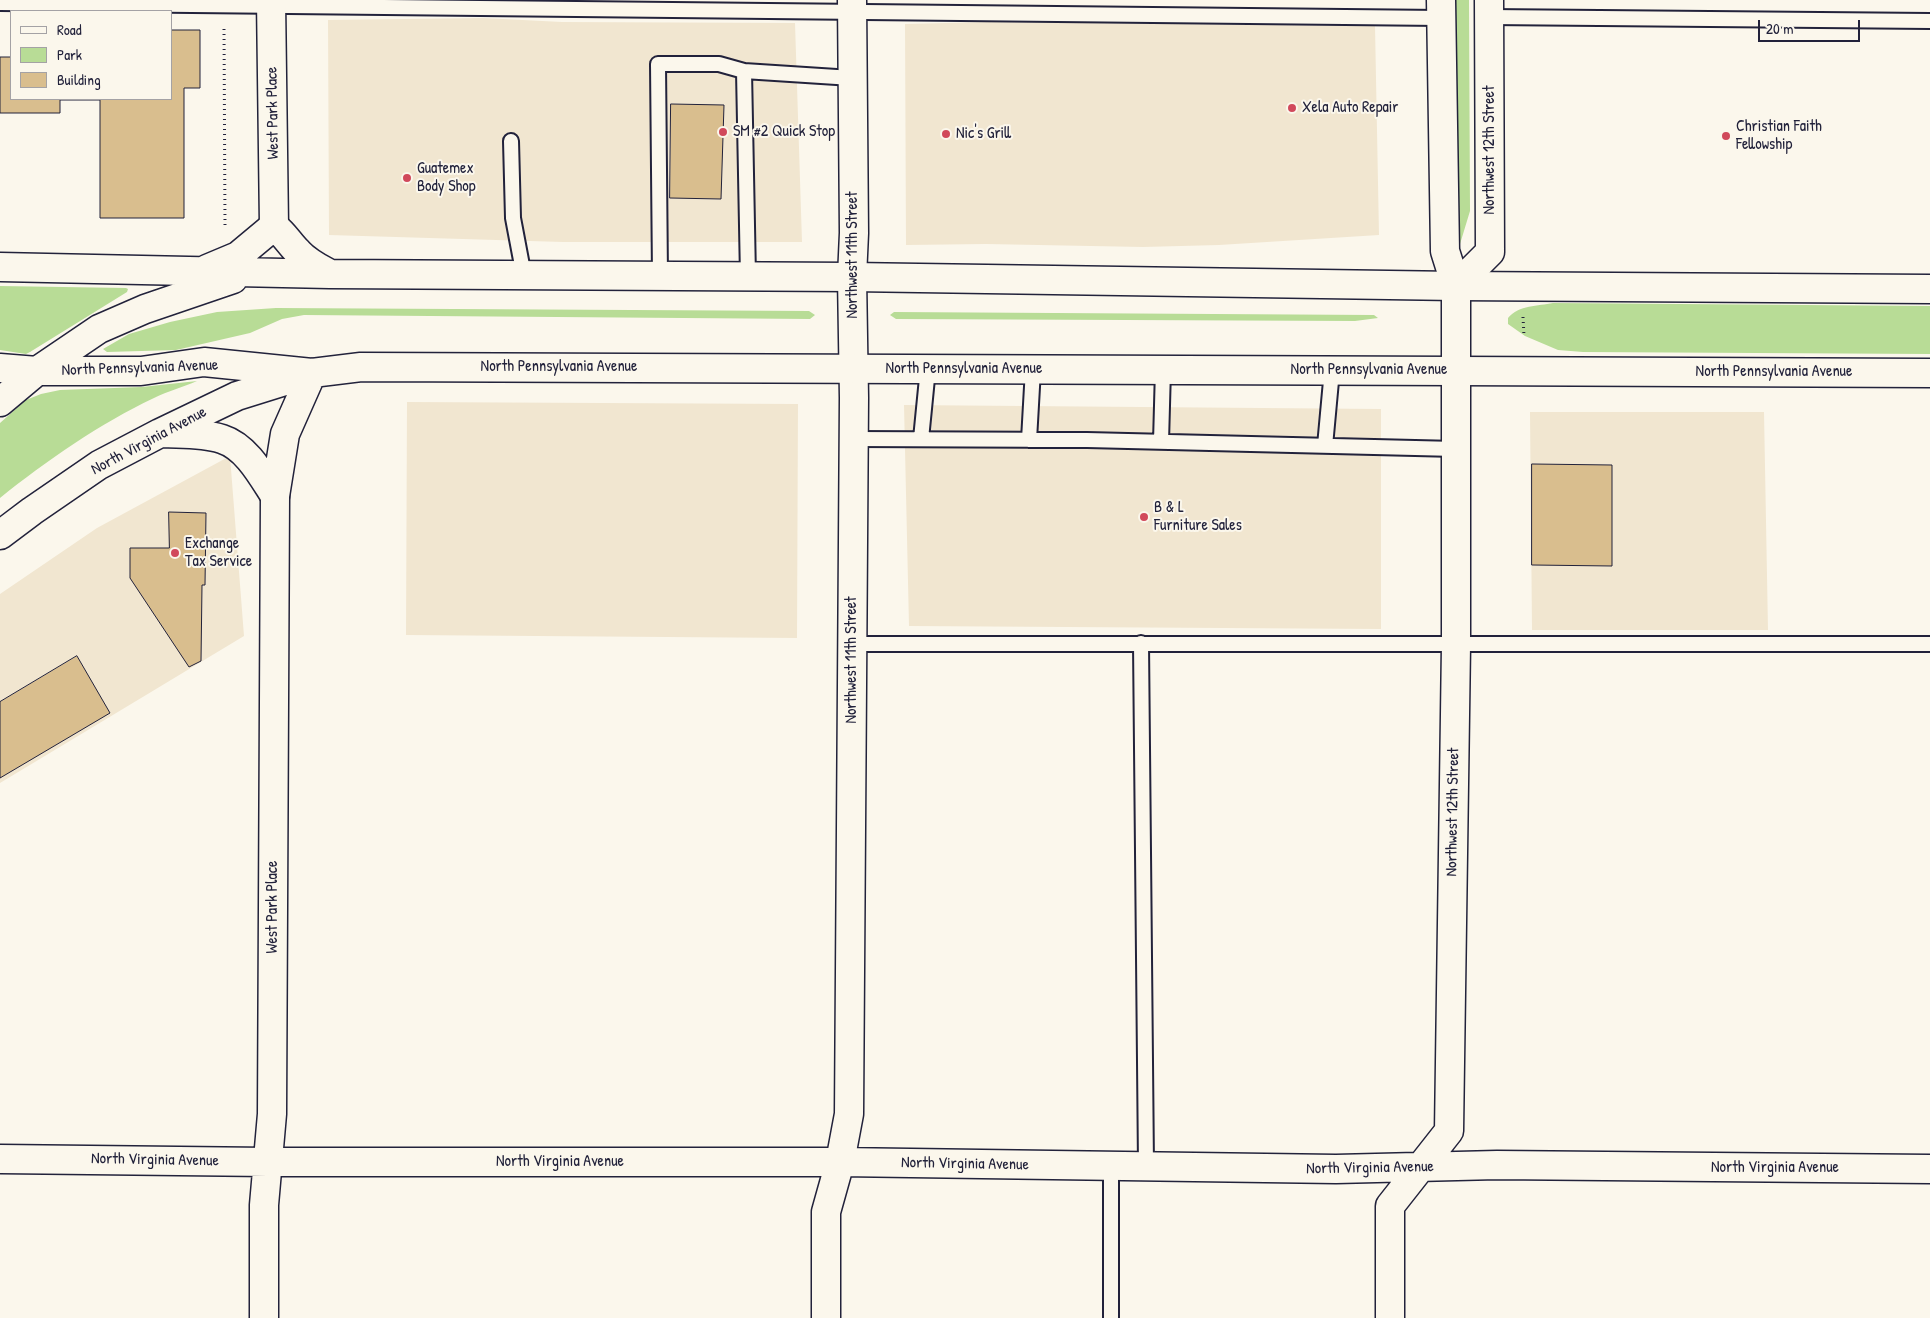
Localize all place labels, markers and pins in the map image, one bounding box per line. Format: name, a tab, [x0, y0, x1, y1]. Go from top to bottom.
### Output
place label: Xela Auto Repair	[1302, 98, 1399, 118]
marker: Xela Auto Repair	[1286, 102, 1298, 114]
place label: Christian Faith Fellowship	[1736, 117, 1822, 155]
place label: SM #2 Quick Stop	[733, 122, 835, 142]
place label: Nic's Grill	[956, 124, 1011, 144]
marker: SM #2 Quick Stop	[717, 126, 729, 138]
marker: Nic's Grill	[940, 128, 952, 140]
marker: Christian Faith Fellowship	[1720, 130, 1732, 142]
place label: Guatemex Body Shop	[417, 159, 476, 197]
marker: Guatemex Body Shop	[401, 172, 413, 184]
place label: B & L Furniture Sales	[1154, 498, 1242, 536]
marker: B & L Furniture Sales	[1138, 511, 1150, 523]
place label: Exchange Tax Service	[185, 534, 252, 572]
marker: Exchange Tax Service	[169, 547, 181, 559]

